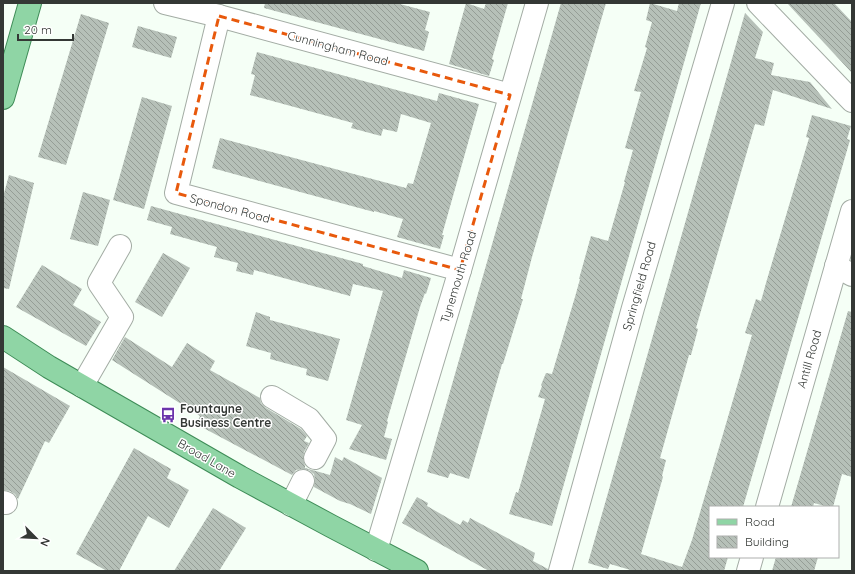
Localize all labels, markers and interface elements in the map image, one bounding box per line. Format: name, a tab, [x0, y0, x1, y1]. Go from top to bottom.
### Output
scale bar	[18, 16, 73, 42]
text: 20 m	[24, 22, 52, 37]
street label: Cunningham Road	[286, 27, 390, 69]
street label: Spondon Road	[188, 190, 272, 226]
street label: Tynemouth Road	[437, 229, 479, 325]
street label: Springfield Road	[619, 240, 659, 332]
street label: Antill Road	[794, 328, 824, 390]
place label: Fountayne Business Centre	[180, 401, 271, 430]
bus stop icon: Fountayne Business Centre	[159, 406, 177, 424]
street label: Broad Lane	[175, 435, 239, 481]
legend	[709, 506, 839, 558]
text: Road	[745, 514, 775, 529]
north arrow	[16, 518, 56, 558]
text: Building	[745, 534, 789, 549]
text: N	[37, 536, 53, 549]

